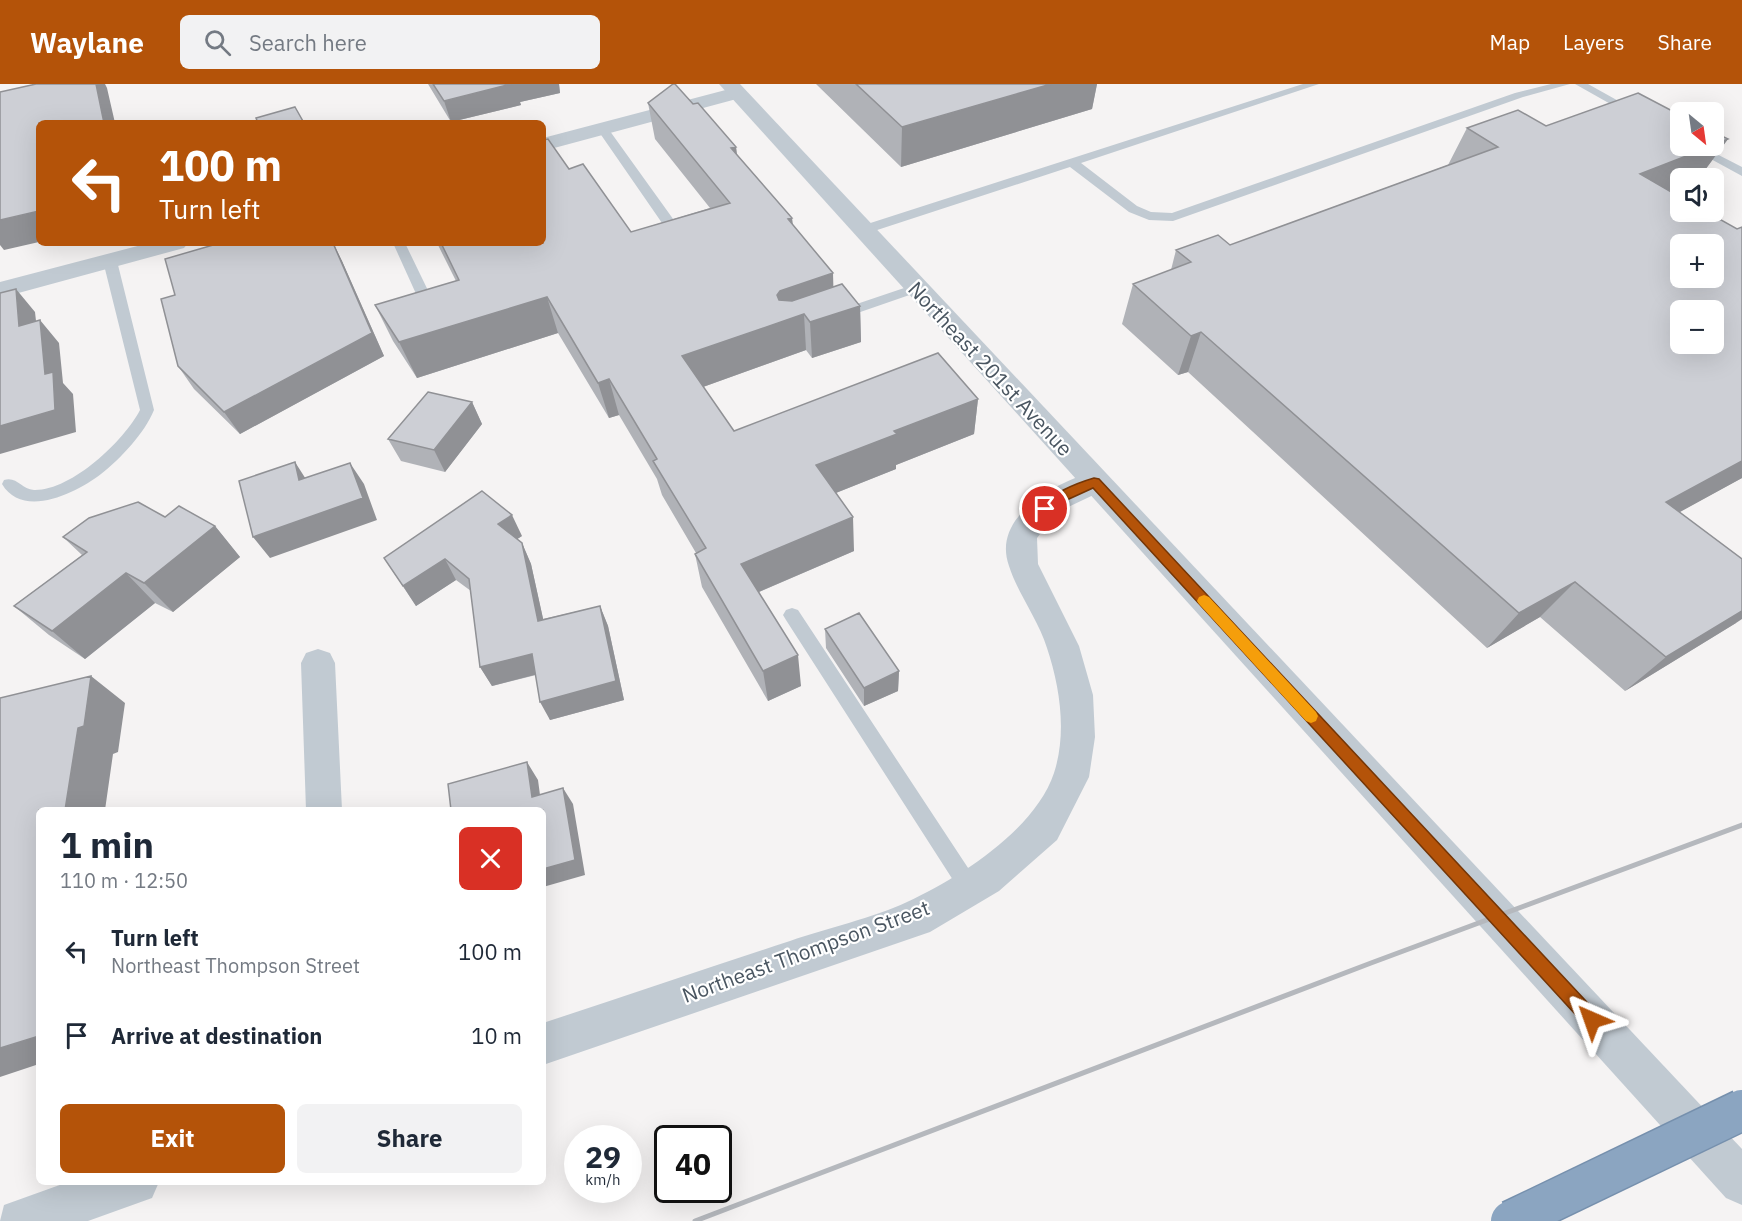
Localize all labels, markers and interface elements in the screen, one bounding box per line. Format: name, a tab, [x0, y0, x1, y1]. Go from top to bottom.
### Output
search box	[180, 15, 600, 69]
text: Waylane	[30, 24, 144, 61]
icon: search	[201, 26, 234, 59]
text: Search here	[249, 28, 367, 57]
text: Map	[1490, 28, 1530, 56]
text: Layers	[1563, 28, 1625, 56]
text: Share	[1658, 28, 1712, 56]
north arrow	[1670, 102, 1724, 156]
map controls	[1670, 102, 1724, 354]
text: 100 m	[159, 138, 282, 193]
icon: left	[60, 144, 138, 222]
button: sound	[1670, 168, 1724, 222]
text: Turn left	[159, 191, 260, 226]
button: +	[1670, 234, 1724, 288]
street label: Northeast 201st Avenue	[902, 275, 1079, 462]
button: −	[1670, 300, 1724, 354]
pin	[1019, 483, 1070, 534]
icon: arrive	[1028, 492, 1061, 525]
text: 1 min	[60, 821, 154, 868]
button: close	[459, 827, 522, 890]
text: 110 m · 12:50	[60, 867, 188, 894]
street label: Northeast Thompson Street	[678, 893, 933, 1009]
text: Turn left	[111, 923, 199, 952]
icon: left	[60, 935, 93, 968]
text: 100 m	[458, 937, 522, 966]
text: Northeast Thompson Street	[111, 952, 360, 979]
position arrow	[1560, 988, 1624, 1052]
icon: arrive	[60, 1019, 93, 1052]
text: Arrive at destination	[111, 1021, 322, 1050]
text: 10 m	[471, 1021, 522, 1050]
button: Exit	[60, 1104, 285, 1173]
button: Share	[297, 1104, 522, 1173]
speed limit sign: 40	[654, 1125, 732, 1203]
text: 29	[585, 1137, 621, 1176]
text: km/h	[585, 1170, 621, 1189]

